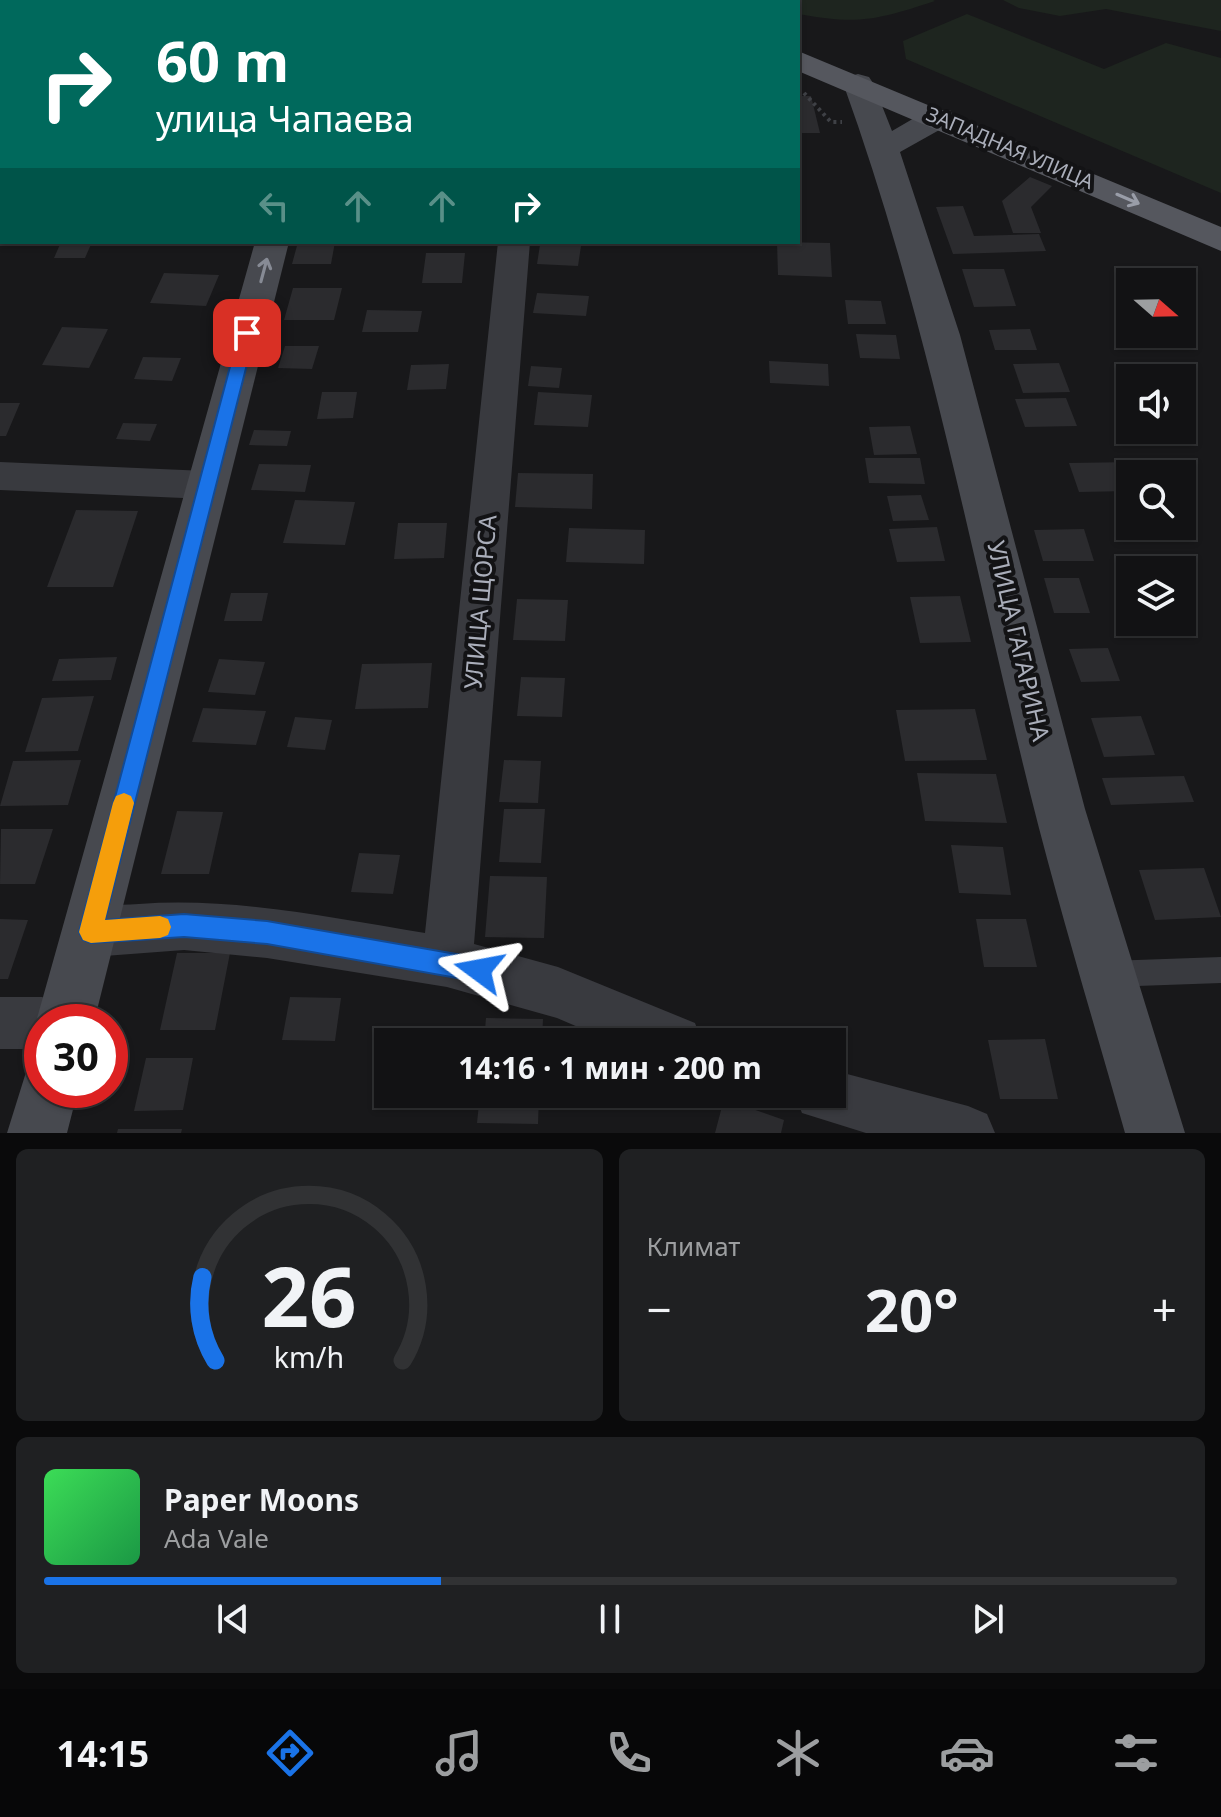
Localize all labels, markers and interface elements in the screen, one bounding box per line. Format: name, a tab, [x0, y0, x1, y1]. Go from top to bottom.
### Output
text: 60 m	[156, 22, 289, 98]
icon: right	[24, 32, 128, 136]
text: улица Чапаева	[156, 94, 414, 143]
street label: ЗАПАДНАЯ УЛИЦА	[923, 100, 1098, 195]
icon: left	[252, 184, 296, 228]
icon: ahead	[336, 184, 380, 228]
icon: ahead	[420, 184, 464, 228]
icon: right	[504, 184, 548, 228]
one-way arrow	[1116, 192, 1140, 207]
one-way arrow	[257, 257, 272, 283]
north arrow	[1116, 268, 1196, 348]
map controls	[1116, 268, 1196, 636]
pin	[213, 299, 281, 367]
icon: arrive	[225, 311, 269, 355]
button: sound	[1116, 364, 1196, 444]
button: search	[1116, 460, 1196, 540]
street label: УЛИЦА ЩОРСА	[455, 513, 504, 690]
street label: УЛИЦА ГАГАРИНА	[980, 537, 1059, 745]
button: layers	[1116, 556, 1196, 636]
position arrow	[437, 928, 521, 1012]
speed limit sign: 30	[24, 1004, 128, 1108]
text: 14:16 · 1 мин · 200 m	[458, 1047, 762, 1088]
text: Климат	[647, 1228, 740, 1264]
text: 26	[262, 1238, 357, 1351]
text: 20°	[865, 1268, 959, 1350]
text: −	[647, 1279, 672, 1339]
text: +	[1152, 1279, 1177, 1339]
text: km/h	[274, 1337, 344, 1376]
text: Paper Moons	[164, 1479, 359, 1520]
text: Ada Vale	[164, 1520, 269, 1556]
icon: previous	[211, 1597, 255, 1641]
icon: pause	[588, 1597, 632, 1641]
icon: next	[966, 1597, 1010, 1641]
icon: directions	[262, 1725, 318, 1781]
icon: music	[431, 1725, 487, 1781]
icon: phone	[601, 1725, 657, 1781]
icon: climate	[770, 1725, 826, 1781]
icon: car	[939, 1725, 995, 1781]
icon: filters	[1108, 1725, 1164, 1781]
text: 14:15	[57, 1729, 149, 1778]

